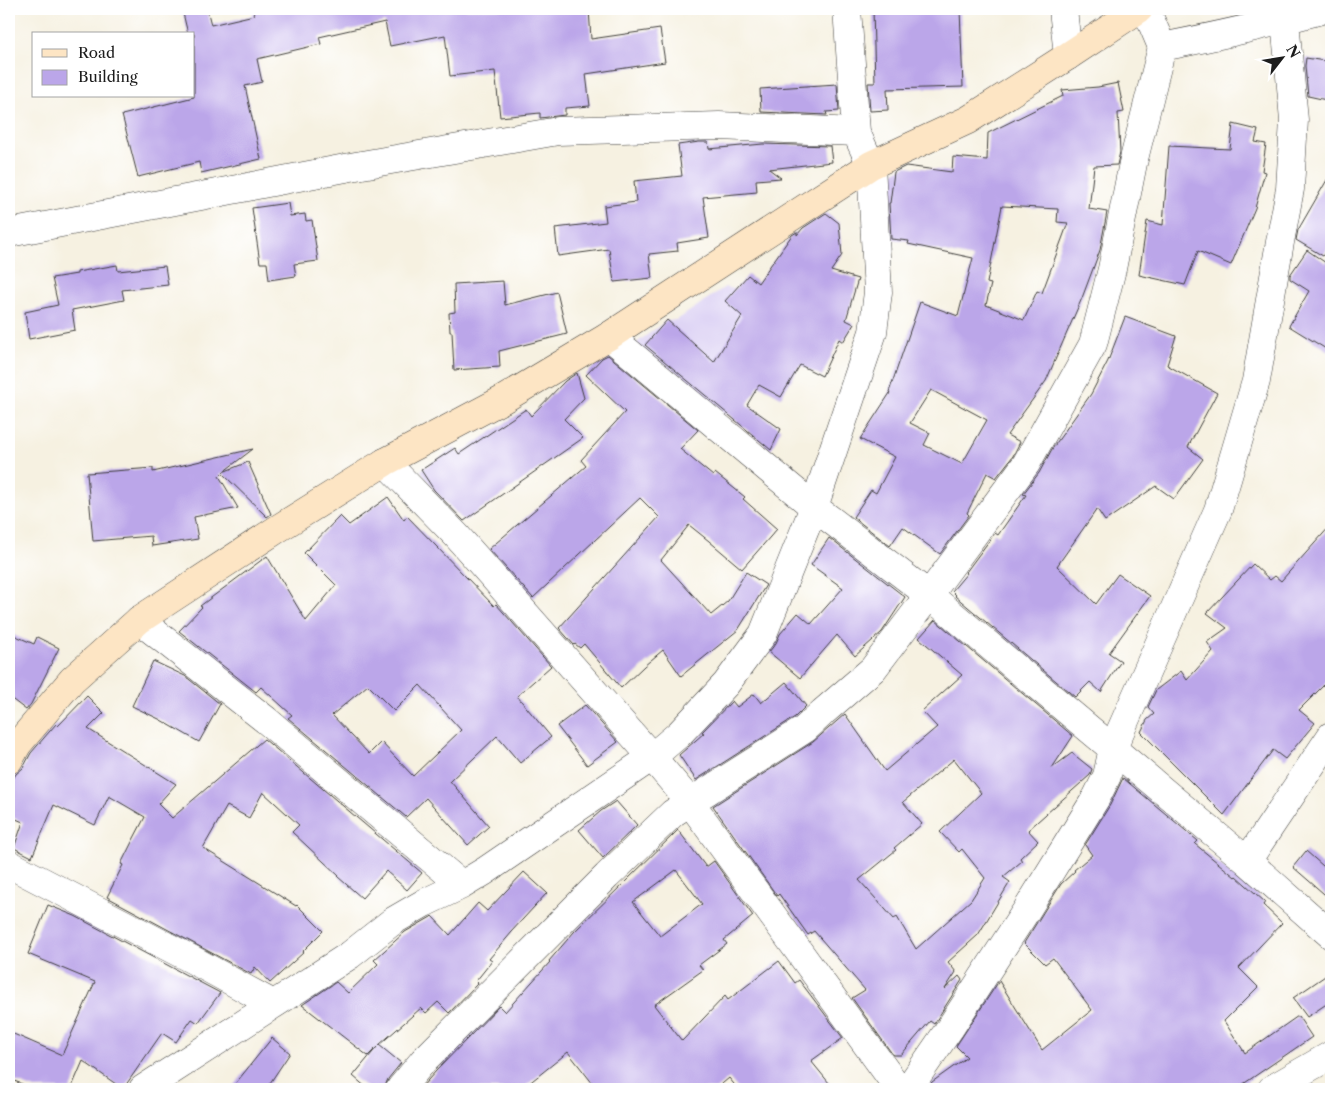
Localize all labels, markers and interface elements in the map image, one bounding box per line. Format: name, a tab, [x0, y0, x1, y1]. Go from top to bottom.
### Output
legend	[32, 32, 195, 98]
north arrow	[1258, 32, 1308, 82]
text: N	[1282, 41, 1304, 61]
text: Road	[78, 43, 115, 62]
text: Building	[78, 67, 138, 86]

